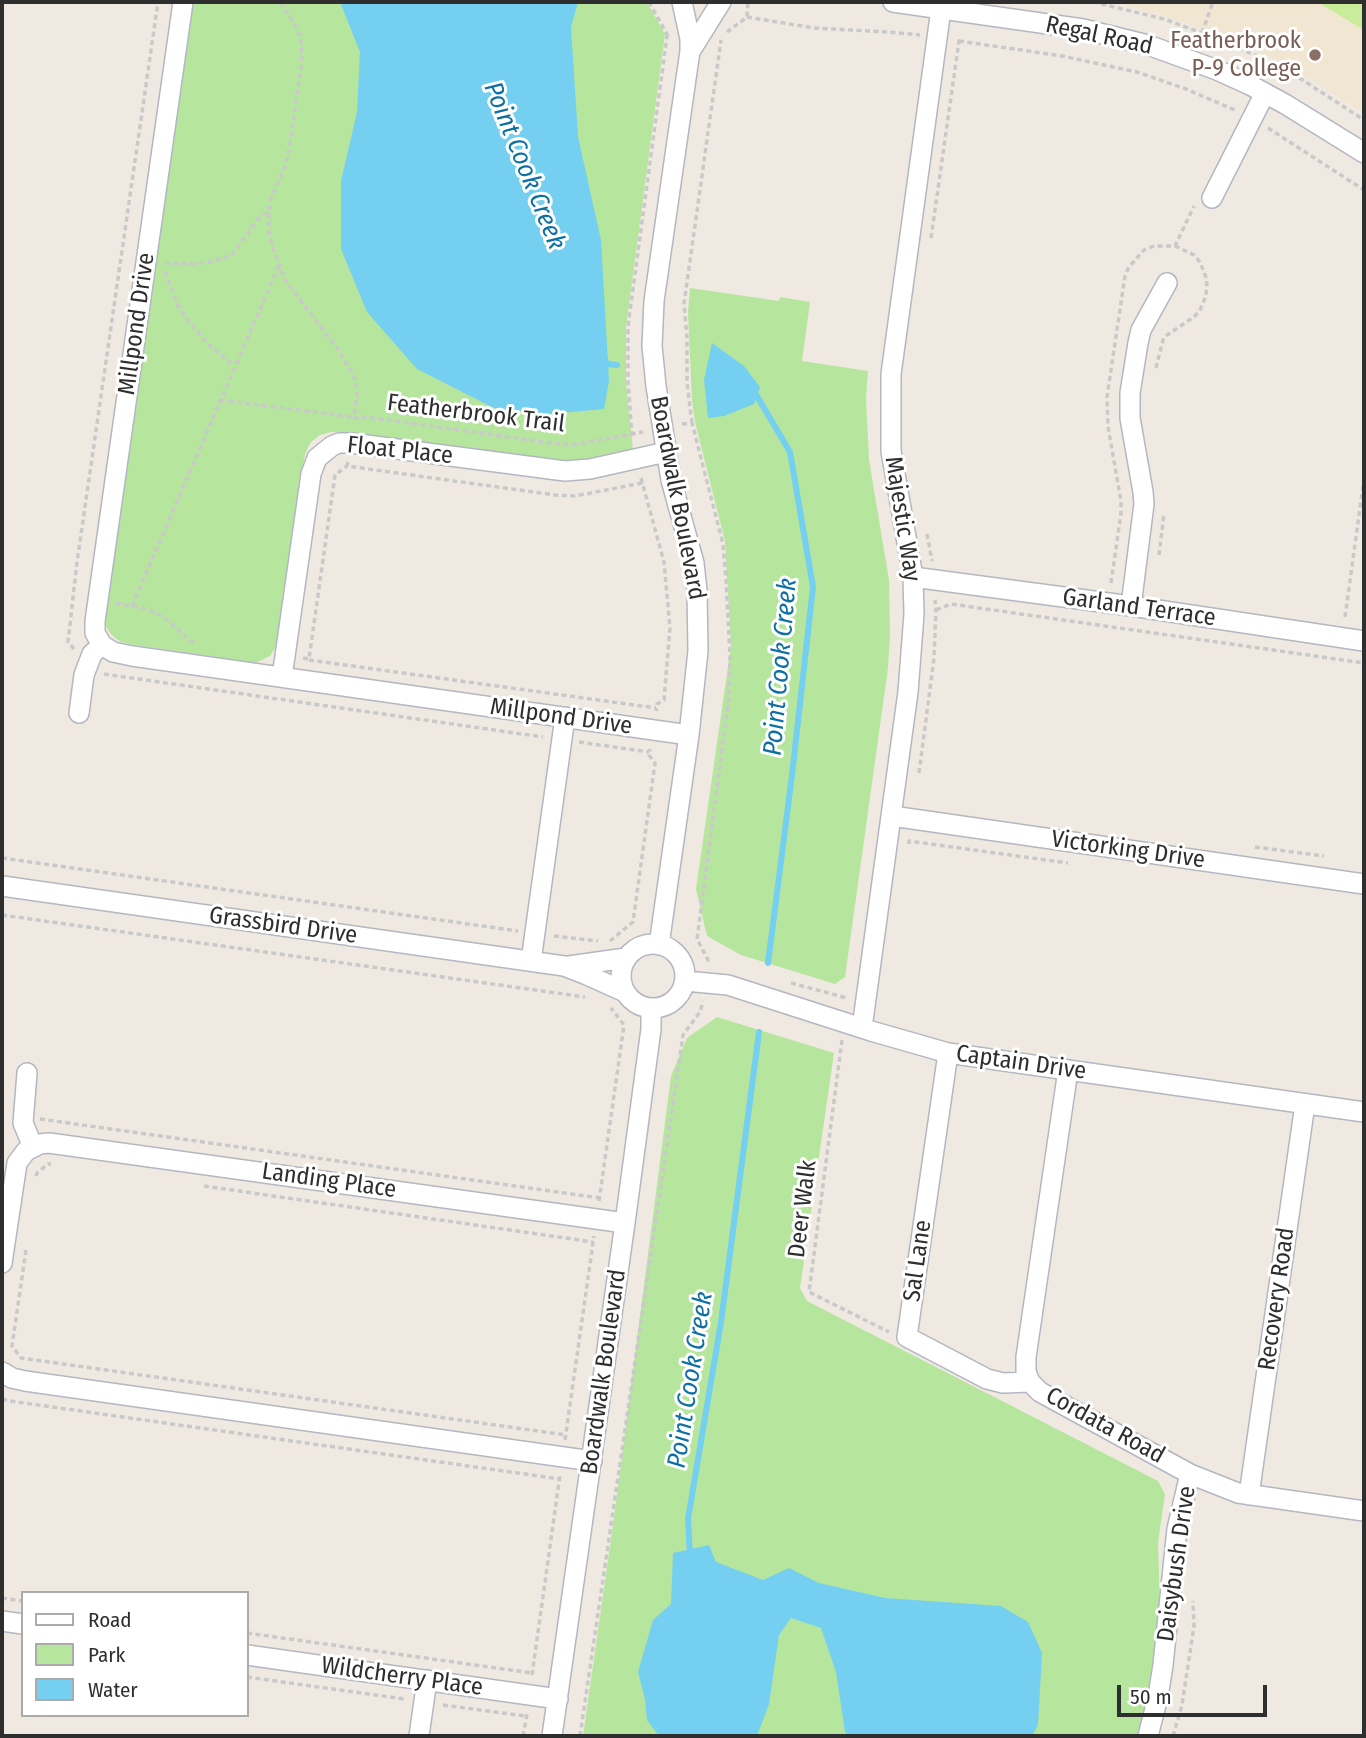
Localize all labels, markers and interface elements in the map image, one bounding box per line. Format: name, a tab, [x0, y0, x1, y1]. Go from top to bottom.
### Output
street label: Regal Road	[1043, 11, 1155, 61]
place label: Featherbrook P-9 College	[1170, 27, 1301, 83]
marker: Featherbrook P-9 College	[1307, 47, 1323, 63]
water label: Point Cook Creek	[476, 78, 572, 254]
street label: Millpond Drive	[113, 251, 161, 397]
street label: Featherbrook Trail	[386, 389, 566, 439]
street label: Boardwalk Boulevard	[643, 394, 711, 602]
street label: Float Place	[346, 431, 454, 471]
street label: Majestic Way	[878, 455, 926, 583]
water label: Point Cook Creek	[758, 577, 804, 757]
street label: Garland Terrace	[1061, 583, 1217, 633]
street label: Millpond Drive	[488, 693, 634, 741]
street label: Victorking Drive	[1049, 825, 1207, 875]
street label: Grassbird Drive	[207, 901, 359, 951]
street label: Captain Drive	[954, 1040, 1088, 1086]
street label: Landing Place	[260, 1157, 398, 1205]
street label: Deer Walk	[783, 1159, 823, 1259]
street label: Sal Lane	[898, 1218, 938, 1304]
street label: Recovery Road	[1253, 1226, 1301, 1372]
street label: Boardwalk Boulevard	[575, 1268, 633, 1476]
water label: Point Cook Creek	[662, 1290, 720, 1470]
street label: Cordata Road	[1041, 1382, 1169, 1470]
street label: Daisybush Drive	[1152, 1484, 1202, 1644]
legend	[21, 1591, 248, 1717]
text: Road	[88, 1607, 132, 1633]
text: Park	[88, 1642, 125, 1668]
street label: Wildcherry Place	[319, 1651, 485, 1703]
scale bar	[1121, 1672, 1272, 1716]
text: Water	[88, 1677, 138, 1703]
text: 50 m	[1130, 1684, 1172, 1710]

